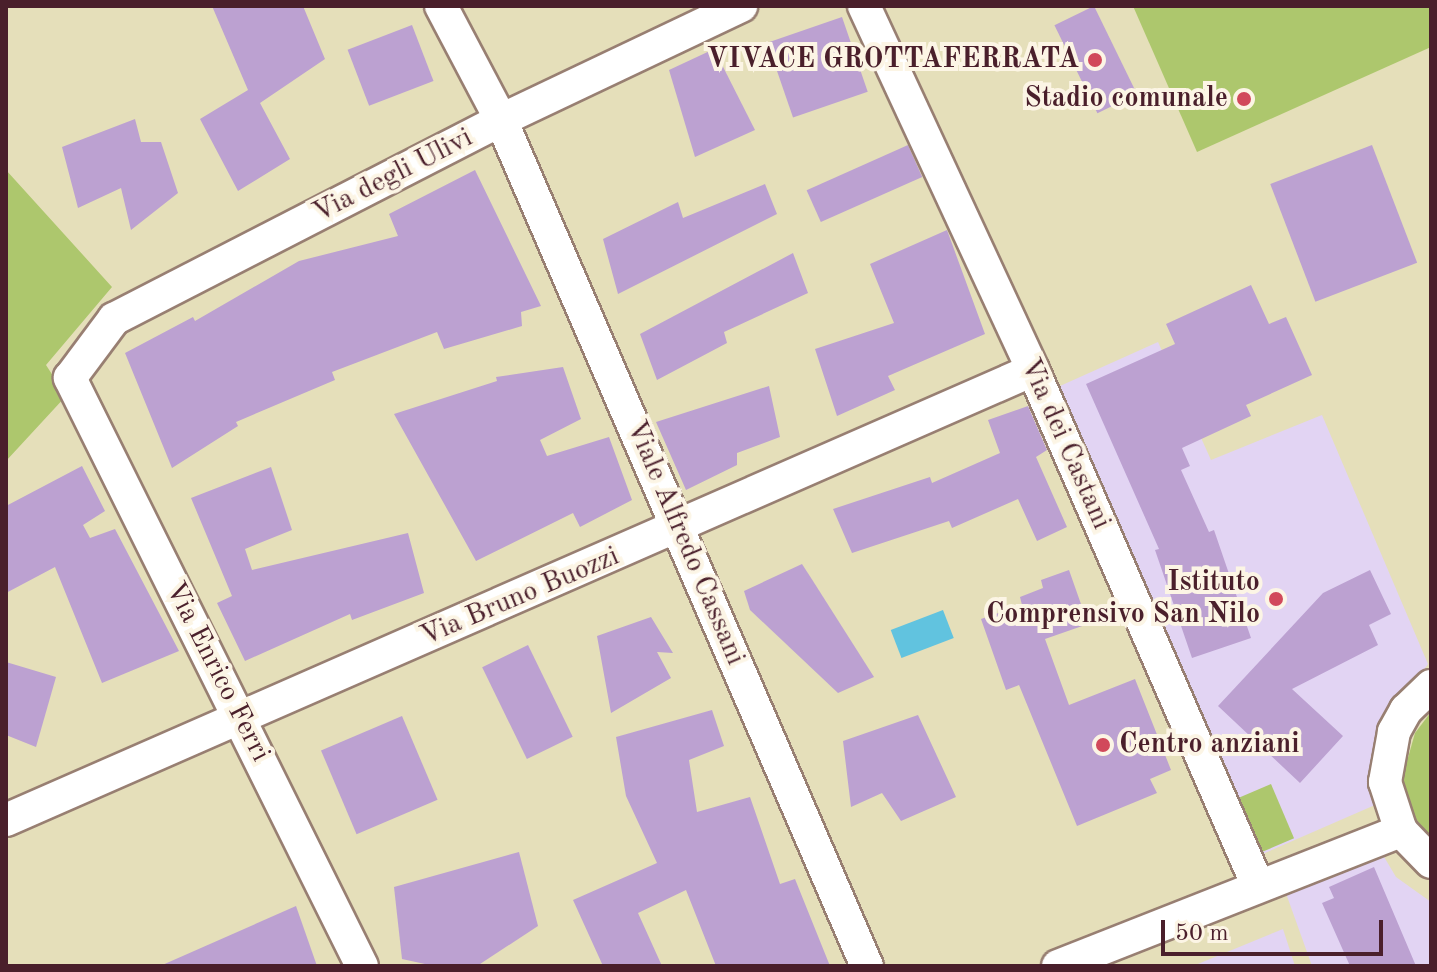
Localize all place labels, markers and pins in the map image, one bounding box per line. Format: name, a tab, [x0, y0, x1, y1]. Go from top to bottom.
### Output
place label: VIVACE GROTTAFERRATA	[706, 43, 1079, 77]
marker: VIVACE GROTTAFERRATA	[1086, 51, 1104, 69]
place label: Stadio comunale	[1024, 82, 1228, 116]
marker: Stadio comunale	[1235, 90, 1253, 108]
place label: Istituto Comprensivo San Nilo	[986, 566, 1260, 632]
marker: Istituto Comprensivo San Nilo	[1267, 590, 1285, 608]
place label: Centro anziani	[1119, 728, 1300, 762]
marker: Centro anziani	[1094, 736, 1112, 754]

